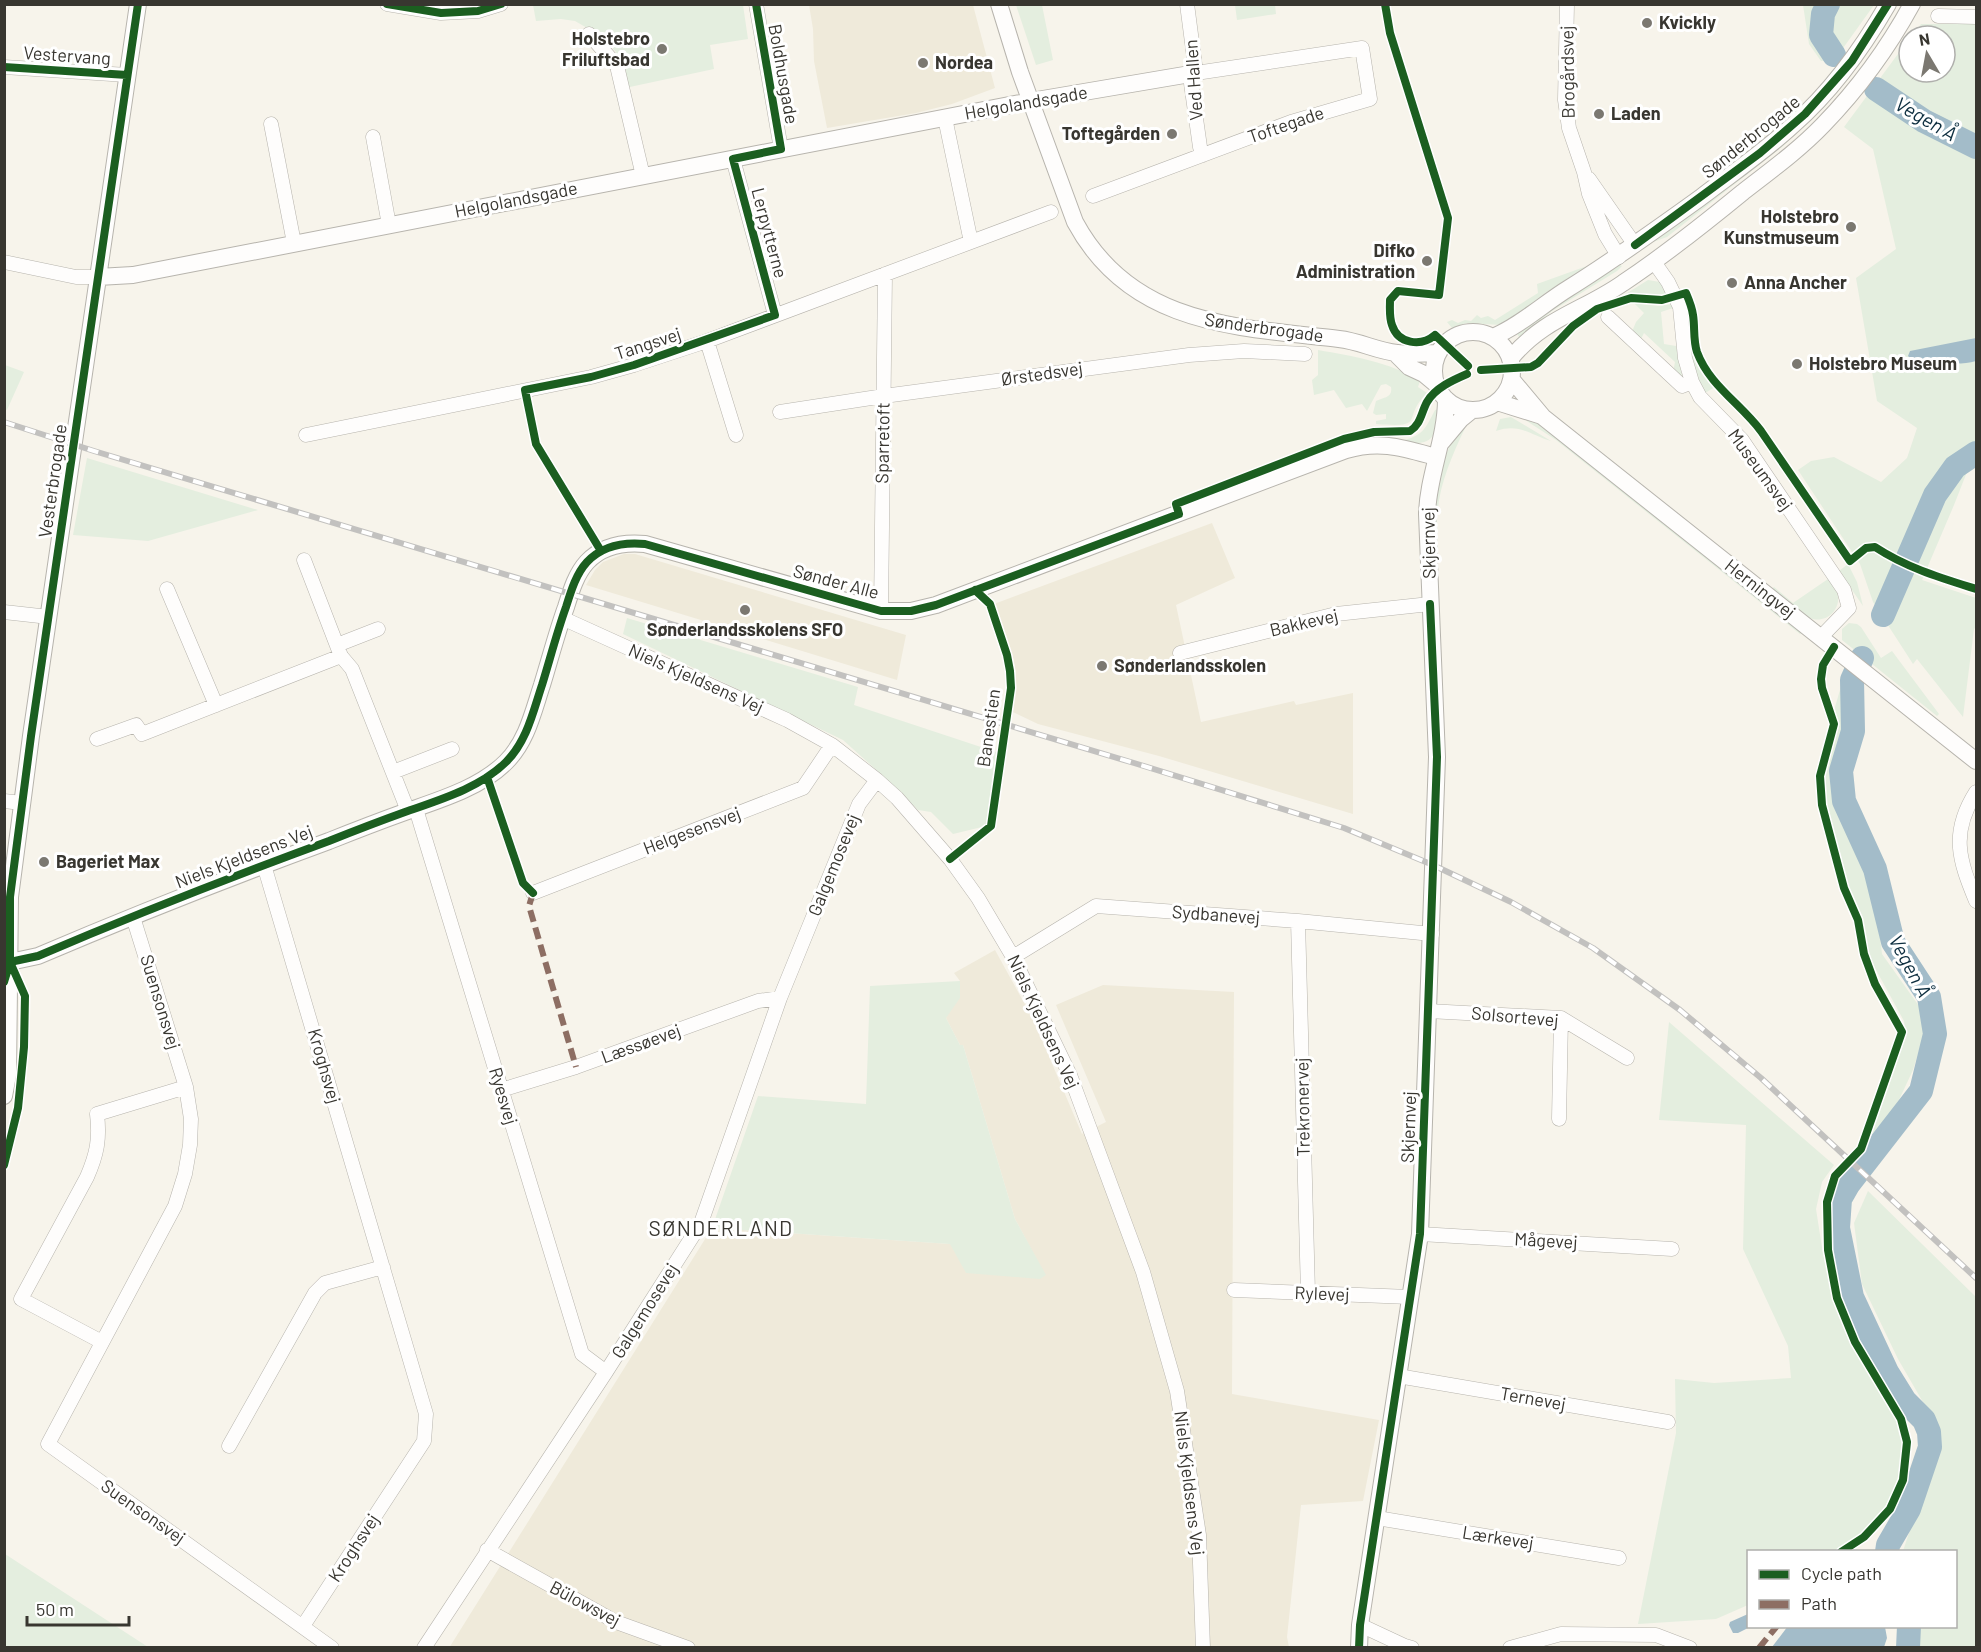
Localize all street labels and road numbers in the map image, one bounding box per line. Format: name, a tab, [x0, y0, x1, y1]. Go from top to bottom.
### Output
street label: Boldhusgade	[764, 22, 804, 126]
street label: Brogårdsvej	[1555, 25, 1579, 119]
street label: Ved Hallen	[1179, 39, 1207, 121]
street label: Vestervang	[23, 41, 112, 69]
street label: Helgolandsgade	[963, 80, 1089, 124]
street label: Sønderbrogade	[1697, 90, 1804, 183]
street label: Toftegade	[1245, 101, 1327, 147]
street label: Helgolandsgade	[453, 176, 579, 222]
street label: Lerpytterne	[747, 185, 793, 280]
street label: Sønderbrogade	[1203, 308, 1325, 346]
street label: Tangsvej	[612, 322, 684, 364]
street label: Ørstedsvej	[1000, 356, 1084, 390]
street label: Sparretoft	[870, 402, 894, 484]
street label: Vesterbrogade	[33, 423, 71, 539]
street label: Museumsvej	[1724, 424, 1798, 515]
street label: Skjernvej	[1416, 507, 1440, 579]
street label: Herningvej	[1721, 554, 1800, 623]
street label: Sønder Alle	[791, 559, 882, 603]
street label: Bakkevej	[1267, 603, 1340, 641]
street label: Niels Kjeldsens Vej	[625, 638, 767, 718]
street label: Banestien	[972, 687, 1004, 768]
street label: Helgesensvej	[640, 801, 744, 859]
street label: Galgemosevej	[803, 810, 864, 919]
street label: Niels Kjeldsens Vej	[172, 820, 316, 892]
street label: Sydbanevej	[1171, 900, 1261, 928]
street label: Niels Kjeldsens Vej	[1003, 951, 1085, 1092]
street label: Suensonsvej	[136, 952, 186, 1052]
street label: Solsortevej	[1470, 1001, 1560, 1031]
street label: Læssøevej	[598, 1018, 684, 1068]
street label: Kroghsvej	[304, 1026, 346, 1106]
street label: Trekronervej	[1290, 1057, 1314, 1157]
street label: Ryesvej	[485, 1064, 523, 1127]
street label: Skjernvej	[1396, 1091, 1420, 1163]
street label: Mågevej	[1514, 1227, 1578, 1253]
street label: Galgemosevej	[606, 1259, 682, 1362]
street label: Rylevej	[1294, 1281, 1350, 1305]
street label: Ternevej	[1499, 1381, 1568, 1415]
street label: Niels Kjeldsens Vej	[1170, 1409, 1210, 1557]
street label: Suensonsvej	[97, 1474, 190, 1548]
street label: Kroghsvej	[323, 1509, 383, 1586]
street label: Lærkevej	[1461, 1521, 1535, 1554]
street label: Bülowsvej	[546, 1575, 625, 1631]

